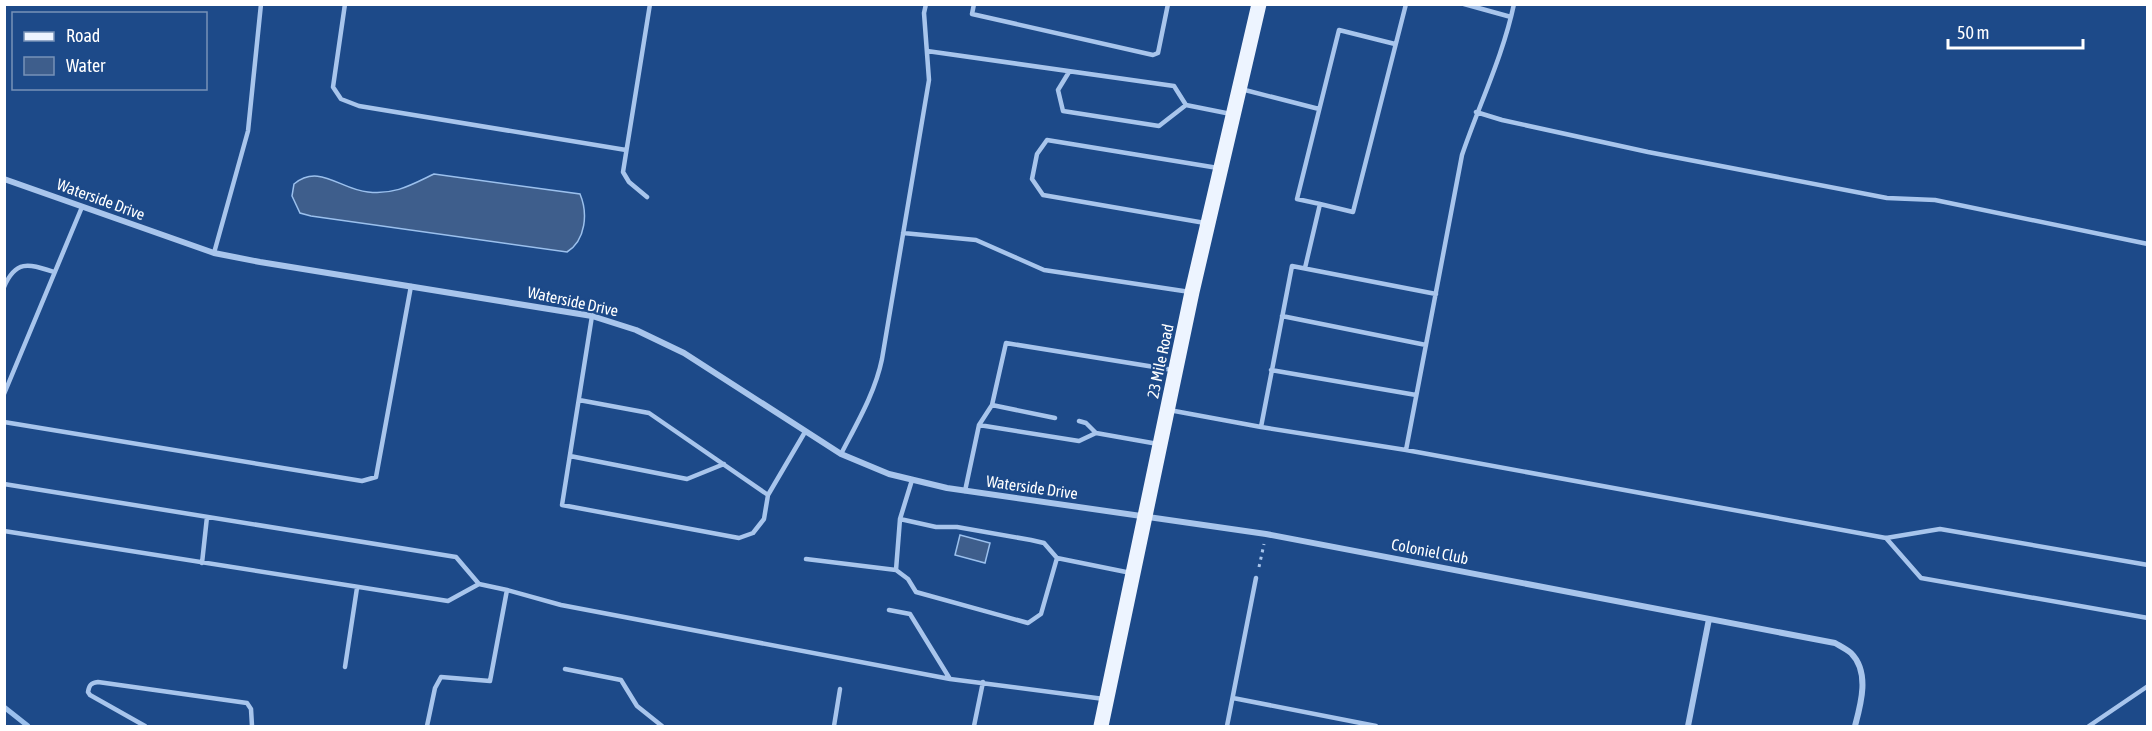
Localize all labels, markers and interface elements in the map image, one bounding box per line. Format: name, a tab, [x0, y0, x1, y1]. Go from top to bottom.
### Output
legend	[12, 12, 207, 90]
scale bar	[1948, 12, 2083, 50]
text: 50 m	[1957, 22, 1989, 43]
text: Road	[66, 25, 100, 46]
text: Water	[66, 55, 106, 76]
street label: Waterside Drive	[54, 175, 148, 223]
street label: Waterside Drive	[526, 283, 620, 319]
street label: 23 Mile Road	[1143, 322, 1177, 400]
street label: Waterside Drive	[985, 472, 1079, 502]
street label: Coloniel Club	[1390, 535, 1470, 567]

